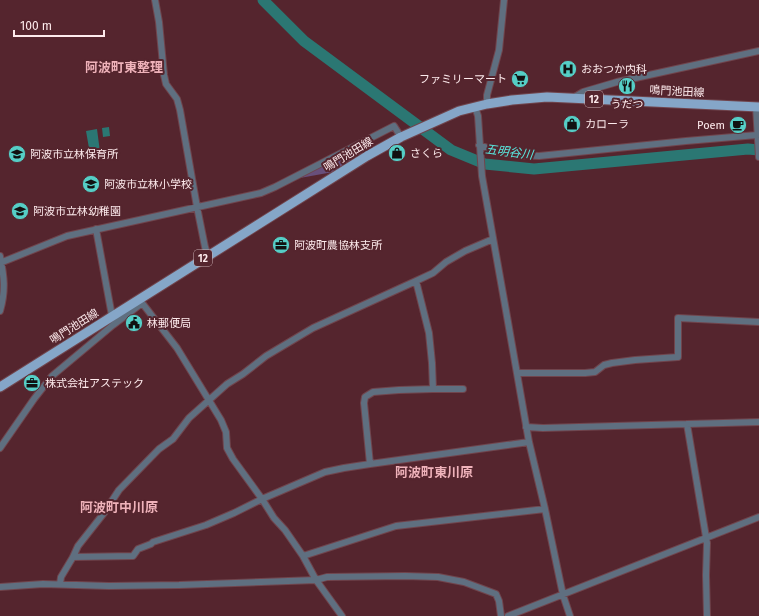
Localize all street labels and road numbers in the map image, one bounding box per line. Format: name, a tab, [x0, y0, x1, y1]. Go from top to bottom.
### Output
street label: 鳴門池田線	[649, 84, 705, 99]
road number: 12	[585, 91, 603, 107]
street label: 鳴門池田線	[321, 135, 375, 174]
road number: 12	[194, 250, 212, 266]
street label: 鳴門池田線	[47, 306, 101, 347]

